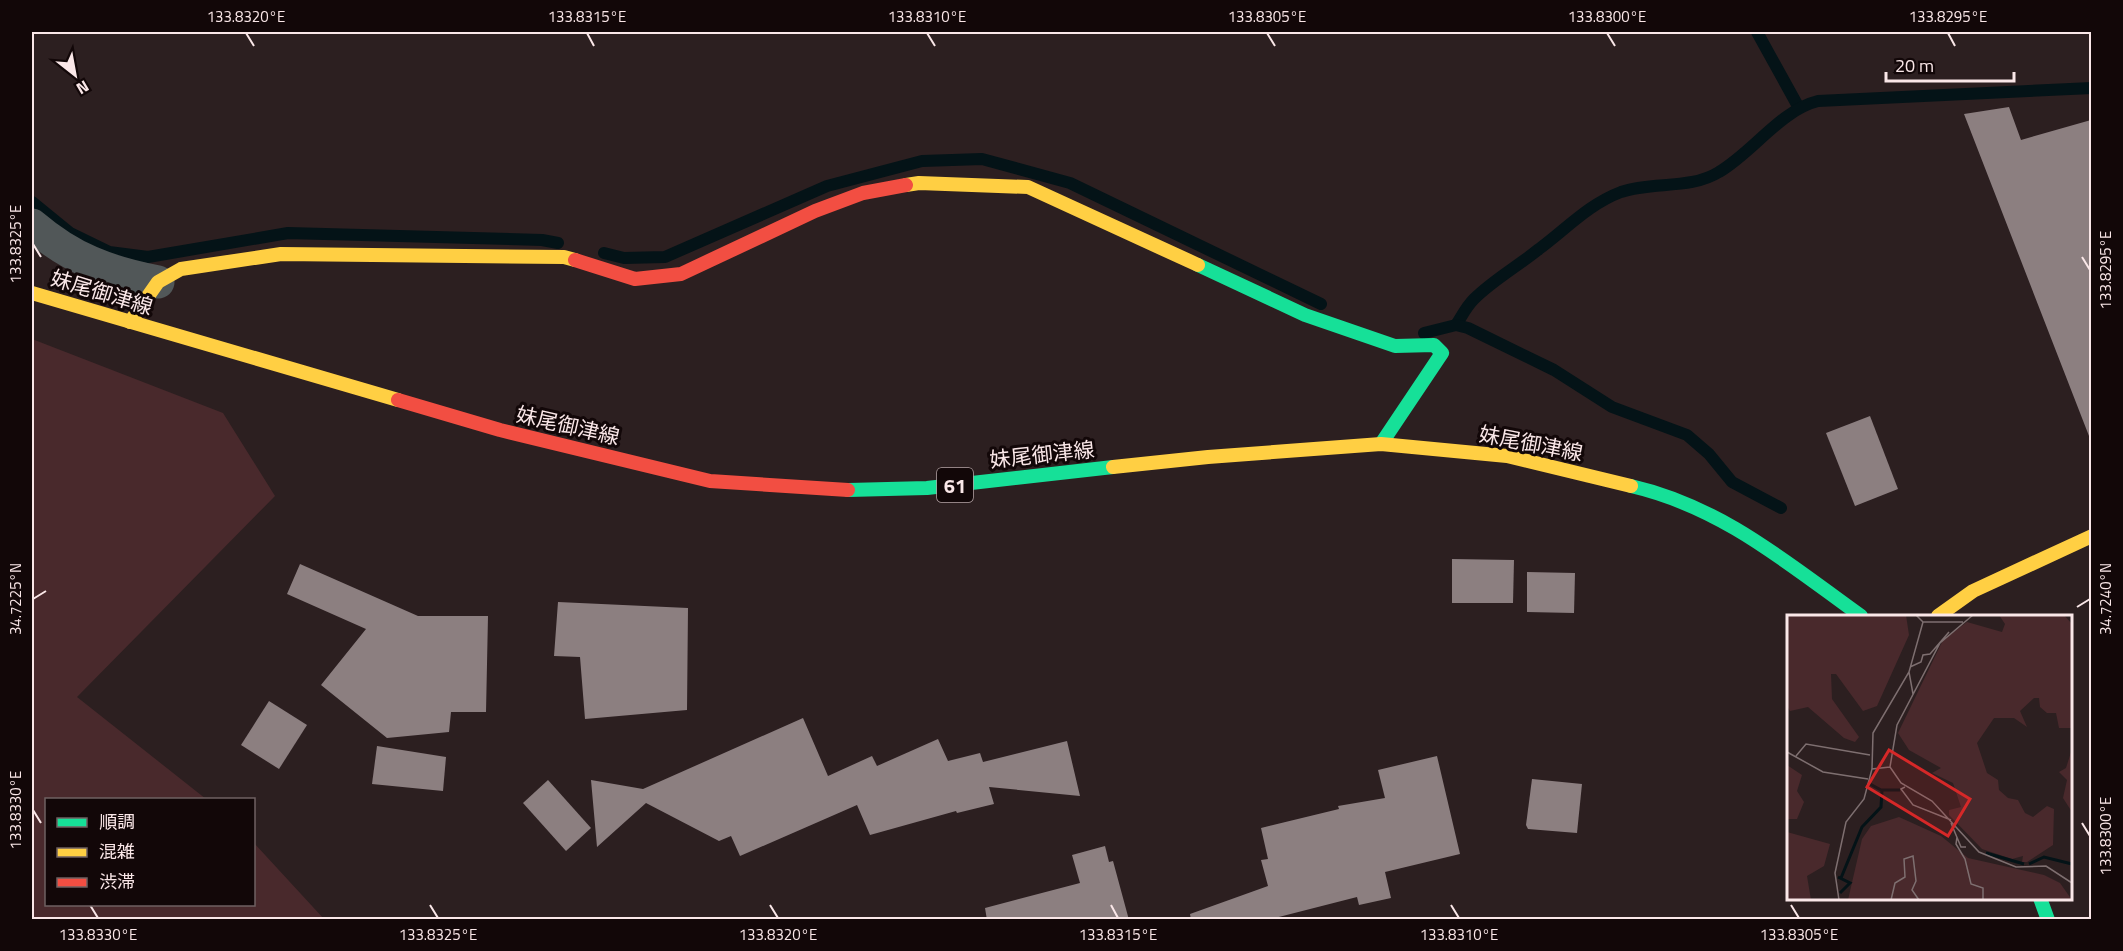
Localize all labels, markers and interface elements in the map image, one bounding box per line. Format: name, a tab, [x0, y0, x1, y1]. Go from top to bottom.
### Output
text: 133.8320°E	[207, 5, 285, 28]
text: 133.8315°E	[548, 5, 626, 28]
text: 133.8310°E	[888, 5, 966, 28]
text: 133.8305°E	[1228, 5, 1306, 28]
text: 133.8300°E	[1568, 5, 1646, 28]
text: 133.8295°E	[1909, 5, 1987, 28]
north arrow	[45, 45, 105, 105]
scale bar	[1886, 45, 2014, 83]
text: 20 m	[1895, 52, 1934, 79]
text: N	[72, 75, 94, 101]
text: 133.8325°E	[4, 205, 27, 283]
text: 133.8295°E	[2094, 231, 2117, 309]
street label: 妹尾御津線	[47, 261, 157, 323]
street label: 妹尾御津線	[513, 398, 623, 452]
street label: 妹尾御津線	[1476, 417, 1586, 469]
street label: 妹尾御津線	[988, 433, 1096, 475]
road number: 61	[937, 468, 973, 502]
text: 34.7225°N	[4, 563, 27, 635]
text: 34.7240°N	[2094, 563, 2117, 635]
inset map	[1787, 615, 2072, 900]
text: 133.8330°E	[4, 771, 27, 849]
text: 133.8300°E	[2094, 797, 2117, 875]
legend	[45, 798, 255, 906]
text: 順調	[99, 808, 135, 835]
text: 混雑	[99, 838, 135, 865]
text: 渋滞	[99, 868, 135, 895]
text: 133.8330°E	[59, 923, 137, 946]
text: 133.8325°E	[399, 923, 477, 946]
text: 133.8320°E	[739, 923, 817, 946]
text: 133.8315°E	[1079, 923, 1157, 946]
text: 133.8310°E	[1420, 923, 1498, 946]
text: 133.8305°E	[1760, 923, 1838, 946]

